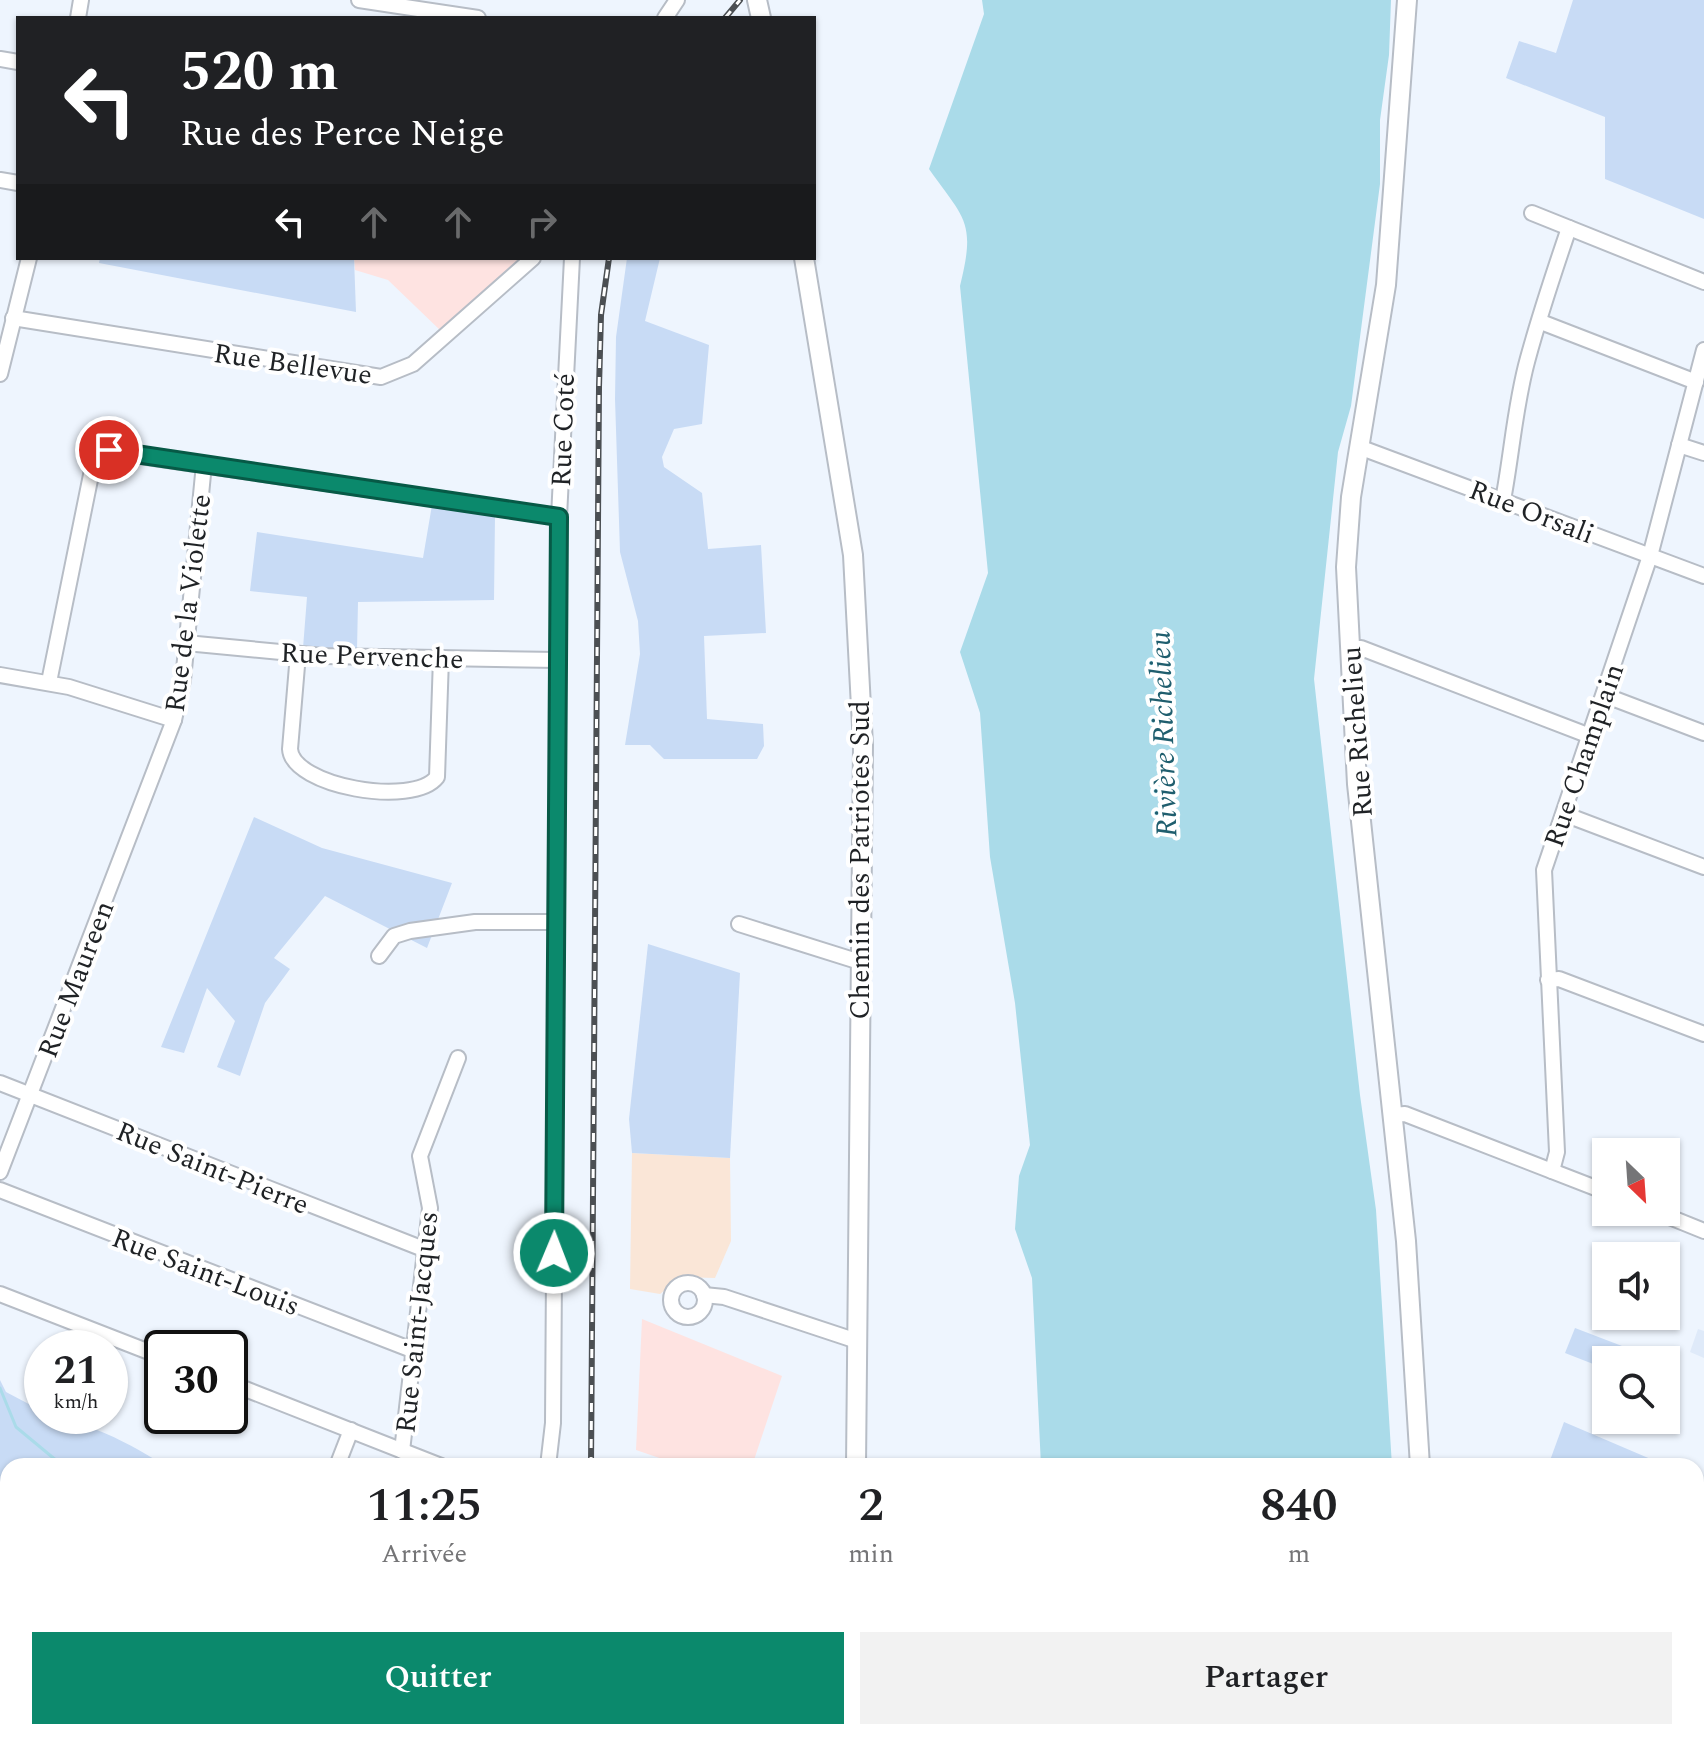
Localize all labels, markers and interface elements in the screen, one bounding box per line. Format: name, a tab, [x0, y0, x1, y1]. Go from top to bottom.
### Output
text: 520 m	[180, 30, 339, 115]
icon: left	[48, 48, 152, 152]
text: Rue des Perce Neige	[180, 107, 504, 162]
icon: left	[268, 200, 312, 244]
icon: ahead	[352, 200, 396, 244]
icon: ahead	[436, 200, 480, 244]
icon: right	[520, 200, 564, 244]
street label: Rue Bellevue	[211, 332, 375, 397]
street label: Rue Coté	[540, 372, 587, 488]
pin	[75, 416, 143, 484]
icon: arrive	[87, 428, 131, 472]
street label: Rue Orsali	[1463, 469, 1600, 556]
street label: Rue de la Violette	[154, 492, 223, 715]
water label: Rivière Richelieu	[1137, 630, 1191, 838]
street label: Rue Pervenche	[280, 632, 464, 681]
street label: Rue Richelieu	[1330, 645, 1385, 819]
street label: Rue Champlain	[1533, 658, 1636, 853]
street label: Chemin des Patriotes Sud	[839, 700, 882, 1020]
street label: Rue Maureen	[27, 895, 126, 1065]
street label: Rue Saint-Pierre	[109, 1110, 315, 1227]
north arrow	[1592, 1138, 1680, 1226]
map controls	[1592, 1138, 1680, 1434]
street label: Rue Saint-Jacques	[384, 1209, 451, 1435]
position arrow	[512, 1211, 596, 1295]
street label: Rue Saint-Louis	[105, 1217, 306, 1328]
button: sound	[1592, 1242, 1680, 1330]
speed limit sign: 30	[144, 1330, 248, 1434]
text: 21	[54, 1341, 98, 1402]
button: search	[1592, 1346, 1680, 1434]
text: km/h	[54, 1387, 99, 1417]
text: 11:25	[366, 1469, 482, 1542]
text: 2	[858, 1469, 884, 1542]
text: 840	[1260, 1469, 1338, 1542]
text: Arrivée	[381, 1534, 467, 1574]
text: min	[848, 1534, 894, 1574]
text: m	[1288, 1534, 1310, 1574]
button: Quitter	[32, 1632, 844, 1724]
button: Partager	[860, 1632, 1672, 1724]

